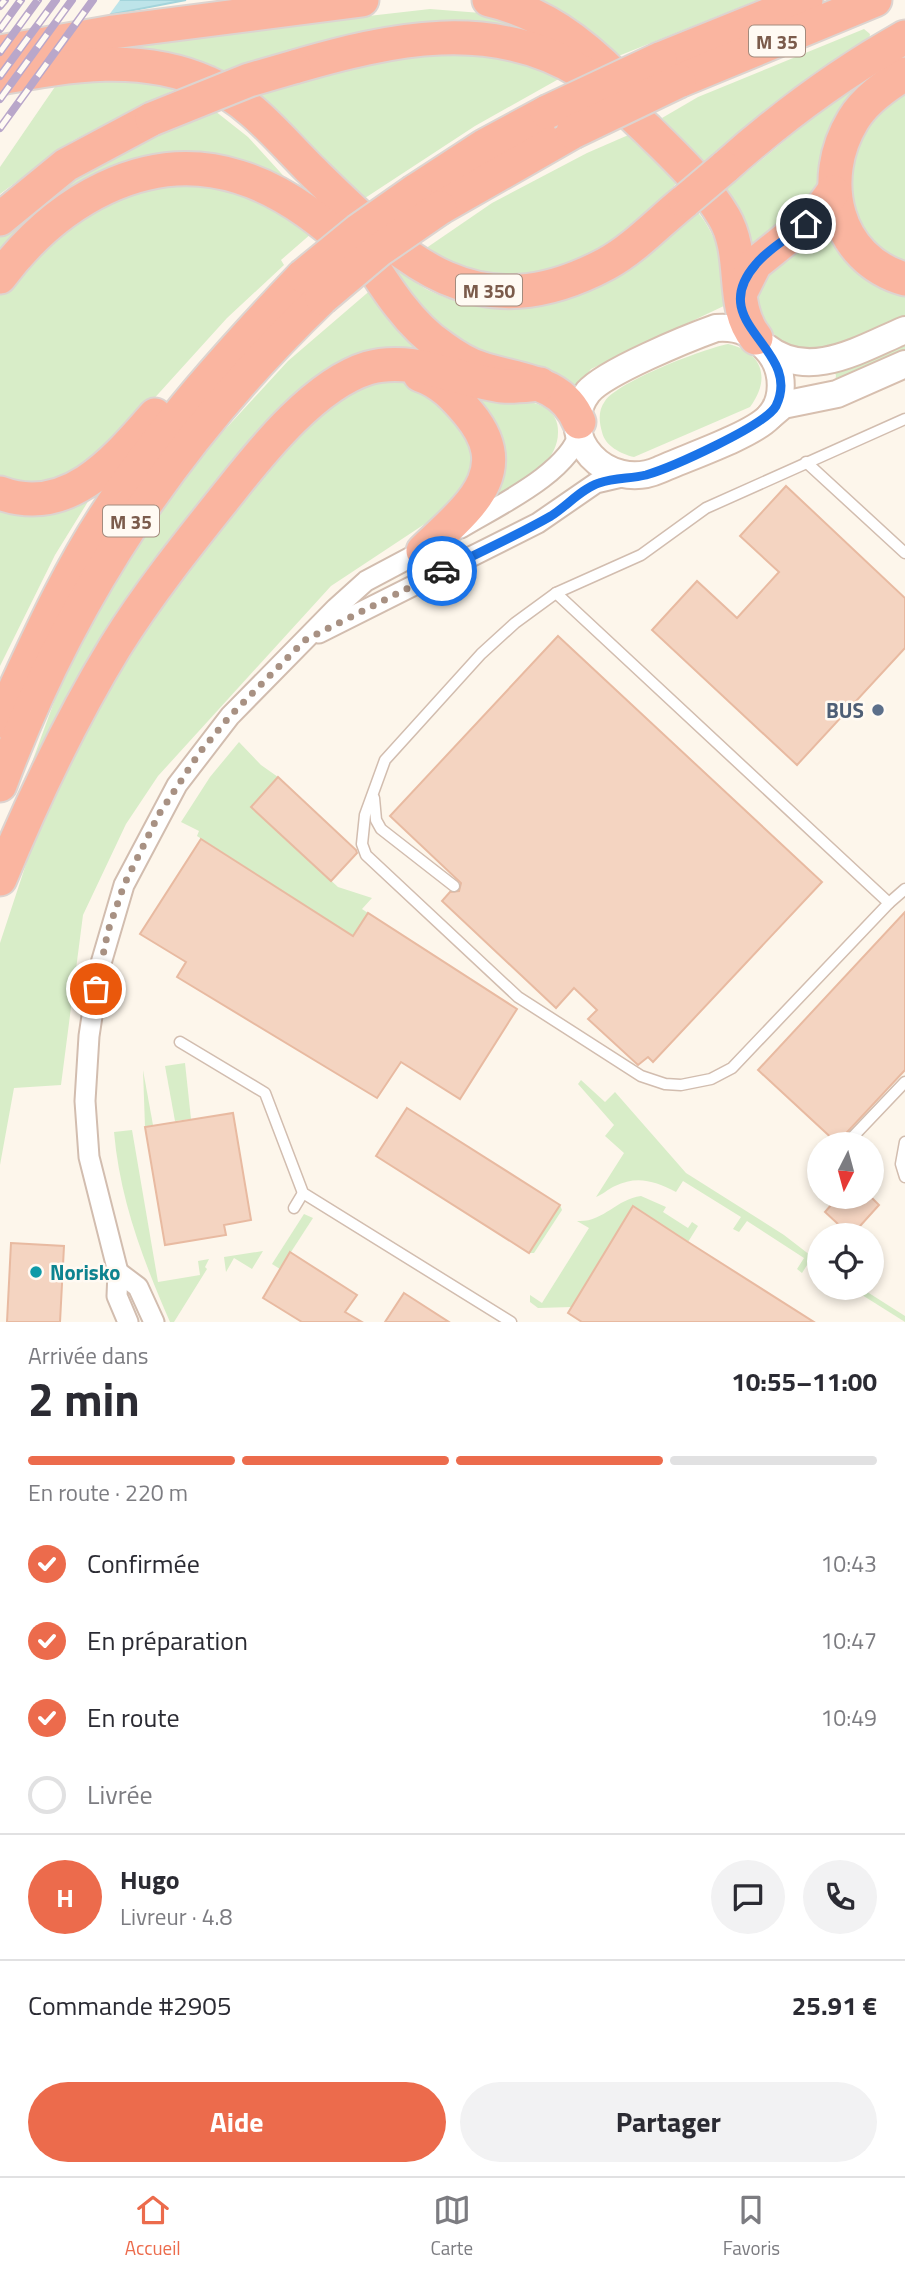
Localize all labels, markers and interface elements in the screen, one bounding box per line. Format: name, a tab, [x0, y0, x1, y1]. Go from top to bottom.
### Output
road number: M 35	[749, 25, 805, 56]
pin	[776, 194, 836, 254]
icon: home	[787, 205, 825, 243]
road number: M 350	[456, 274, 522, 306]
road number: M 35	[103, 506, 159, 536]
courier	[407, 536, 477, 606]
icon: car	[423, 552, 461, 590]
place label: BUS	[826, 694, 864, 726]
marker: BUS	[870, 702, 886, 718]
pin	[66, 959, 126, 1019]
icon: bag	[77, 970, 115, 1008]
north arrow	[807, 1132, 884, 1209]
map controls	[807, 1132, 884, 1300]
button: locate	[807, 1223, 884, 1300]
place label: Norisko	[50, 1256, 121, 1288]
marker: Norisko	[28, 1264, 44, 1280]
text: Arrivée dans	[28, 1338, 149, 1373]
text: 10:55–11:00	[731, 1362, 877, 1401]
text: 2 min	[28, 1364, 140, 1434]
text: En route · 220 m	[28, 1475, 188, 1510]
text: Confirmée	[87, 1544, 200, 1583]
icon: check	[28, 1545, 66, 1583]
text: 10:43	[820, 1546, 877, 1581]
text: En préparation	[87, 1621, 248, 1660]
icon: check	[28, 1622, 66, 1660]
text: 10:47	[820, 1623, 877, 1658]
text: En route	[87, 1698, 180, 1737]
icon: check	[28, 1699, 66, 1737]
text: 10:49	[820, 1700, 877, 1735]
text: Livrée	[87, 1775, 153, 1814]
text: Hugo	[120, 1860, 180, 1899]
button: chat	[711, 1860, 785, 1934]
button: phone	[803, 1860, 877, 1934]
text: H	[56, 1878, 74, 1917]
text: Livreur · 4.8	[120, 1899, 232, 1934]
text: Commande #2905	[28, 1986, 231, 2025]
text: 25.91 €	[792, 1986, 877, 2025]
button: Aide	[28, 2082, 446, 2162]
button: Partager	[460, 2082, 877, 2162]
tab: Accueil	[125, 2191, 181, 2262]
tab: Carte	[430, 2191, 473, 2262]
tab: Favoris	[723, 2191, 780, 2262]

